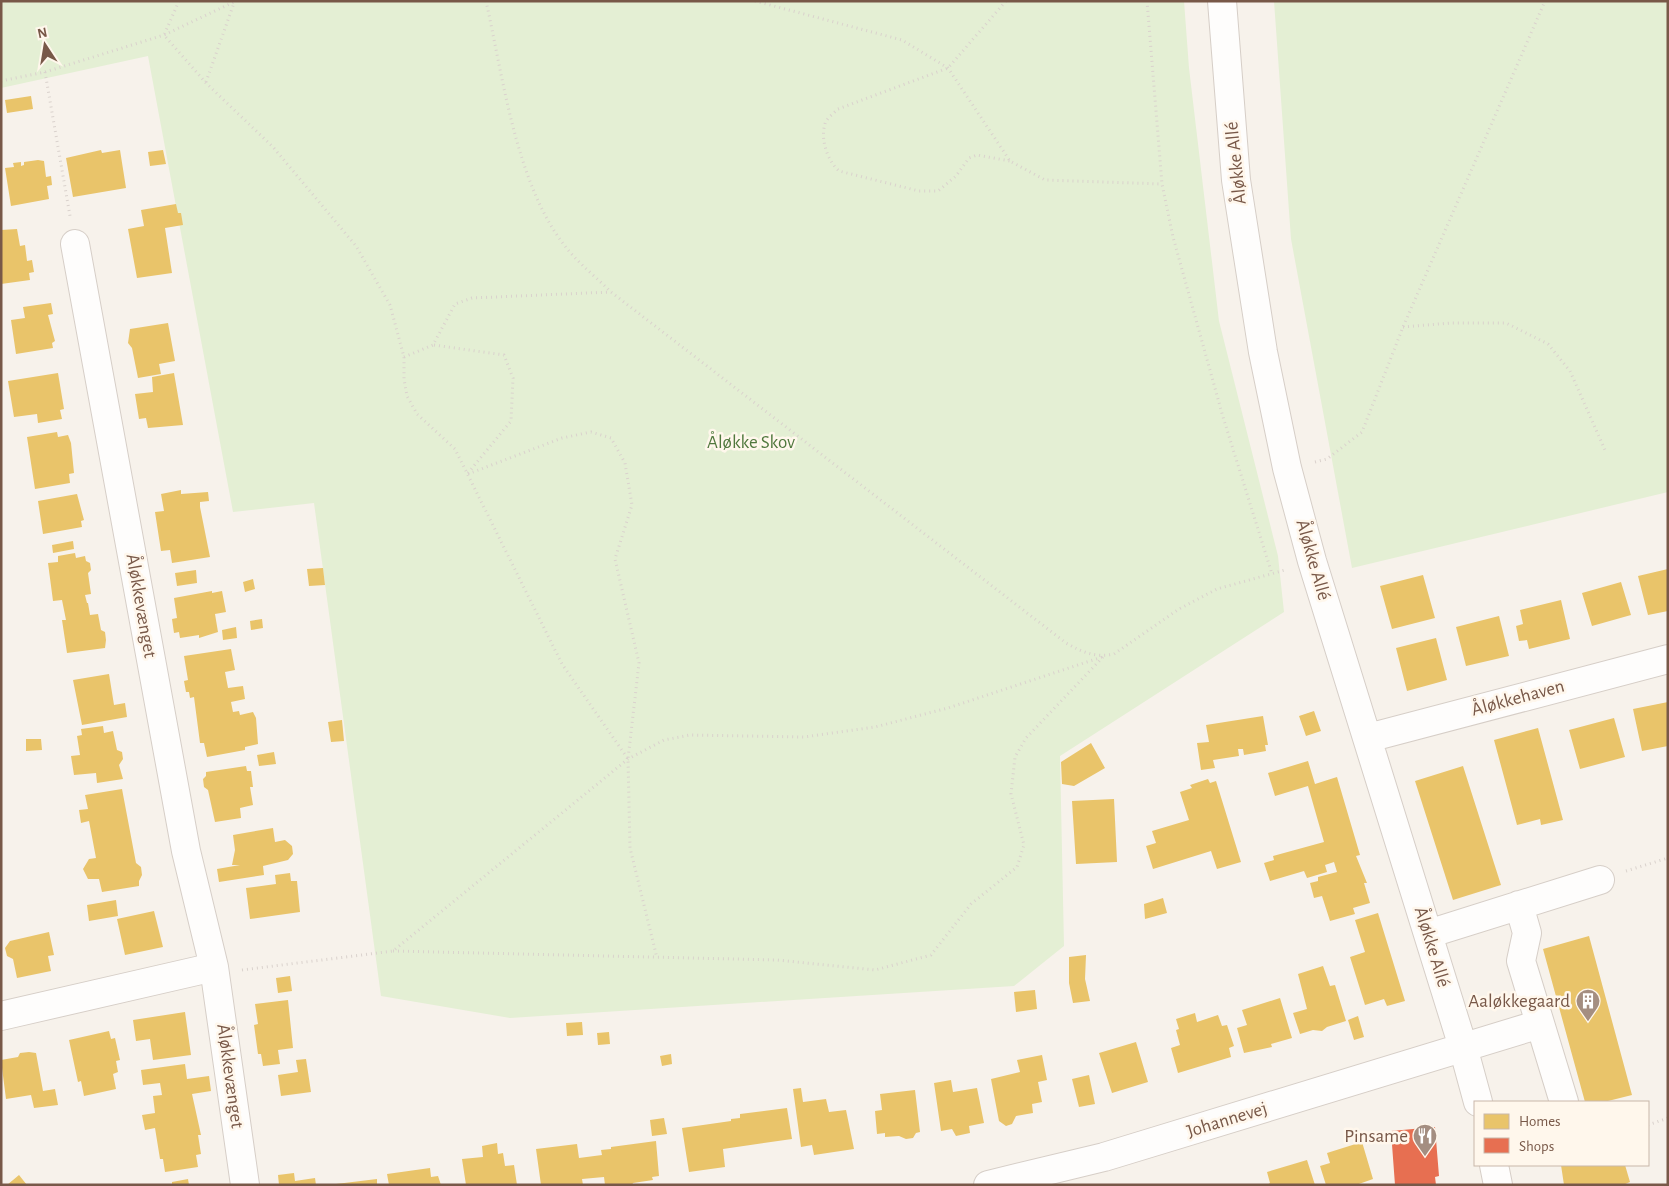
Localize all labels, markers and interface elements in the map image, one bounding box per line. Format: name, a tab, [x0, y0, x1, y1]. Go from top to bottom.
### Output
north arrow	[20, 20, 70, 70]
text: N	[36, 25, 49, 41]
street label: Åløkke Allé	[1220, 121, 1250, 206]
park label: Åløkke Skov	[707, 431, 795, 452]
street label: Åløkke Allé	[1292, 517, 1336, 603]
street label: Åløkkevænget	[123, 552, 161, 659]
street label: Åløkkehaven	[1469, 675, 1567, 720]
street label: Åløkke Allé	[1411, 904, 1455, 989]
building icon: Aaløkkegaard	[1575, 988, 1601, 1022]
place label: Aaløkkegaard	[1468, 992, 1570, 1011]
street label: Åløkkevænget	[213, 1022, 249, 1129]
street label: Johannevej	[1185, 1099, 1269, 1141]
legend	[1474, 1101, 1649, 1166]
text: Homes	[1519, 1114, 1561, 1129]
restaurant icon: Pinsame	[1412, 1123, 1438, 1157]
place label: Pinsame	[1344, 1127, 1408, 1146]
text: Shops	[1519, 1139, 1554, 1154]

